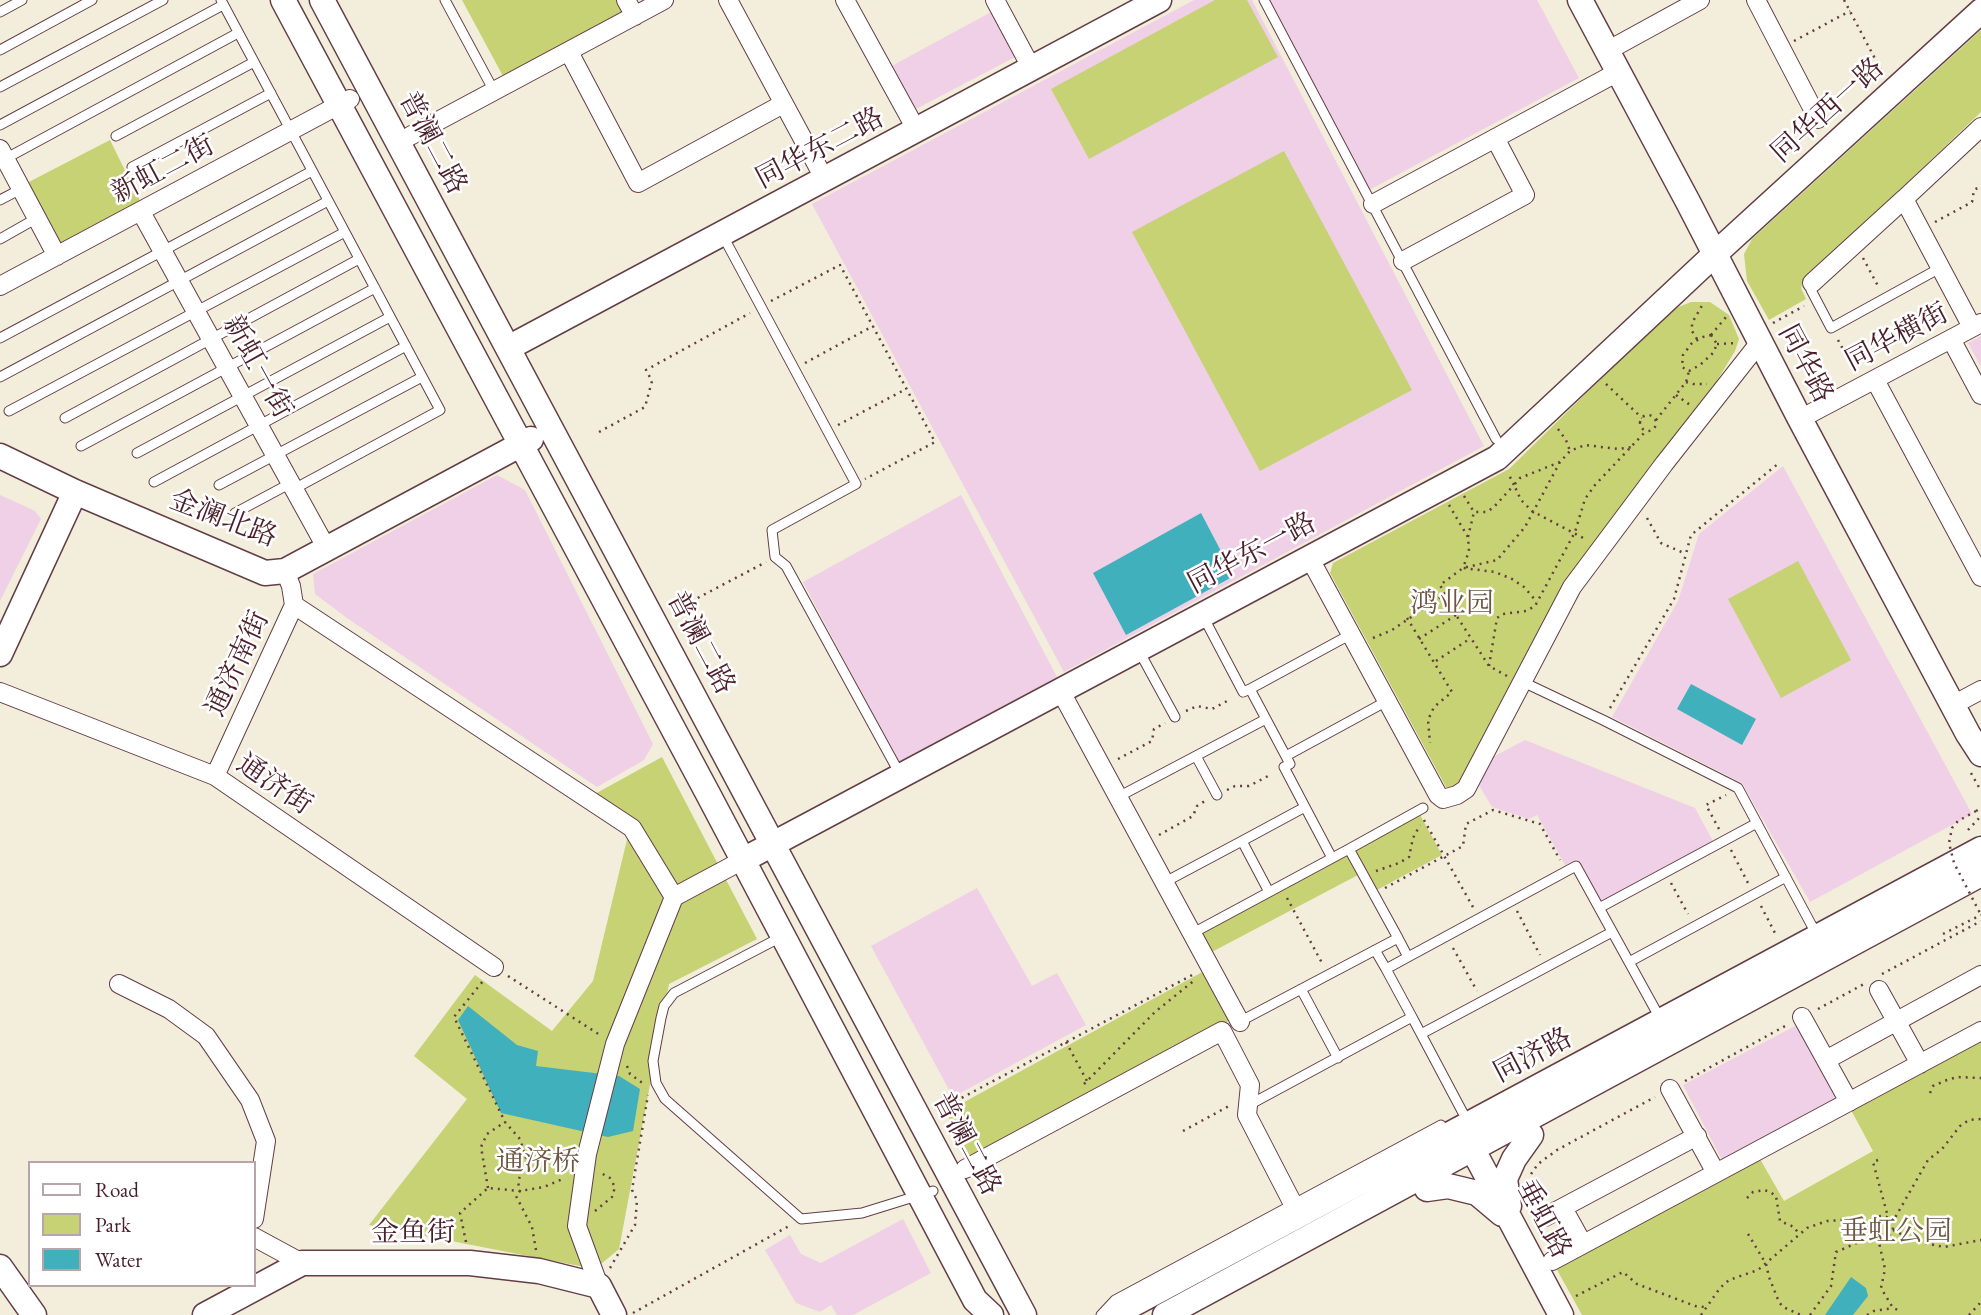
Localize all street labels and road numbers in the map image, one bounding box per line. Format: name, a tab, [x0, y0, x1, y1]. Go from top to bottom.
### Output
street label: 同华西一路	[1765, 52, 1891, 170]
street label: 普澜二路	[391, 86, 473, 200]
street label: 同华东二路	[750, 101, 890, 197]
street label: 新虹二街	[106, 129, 220, 211]
street label: 同华横街	[1840, 297, 1954, 379]
street label: 新虹一街	[215, 310, 299, 424]
street label: 同华路	[1770, 319, 1840, 409]
street label: 金澜北路	[165, 483, 281, 555]
street label: 同华东一路	[1182, 506, 1322, 602]
street label: 普澜二路	[659, 586, 741, 700]
street label: 通济南街	[199, 606, 277, 722]
street label: 通济街	[230, 748, 318, 822]
street label: 同济路	[1488, 1021, 1578, 1091]
street label: 普澜二路	[925, 1087, 1007, 1201]
street label: 垂虹路	[1508, 1174, 1578, 1264]
street label: 金鱼街	[371, 1216, 455, 1250]

